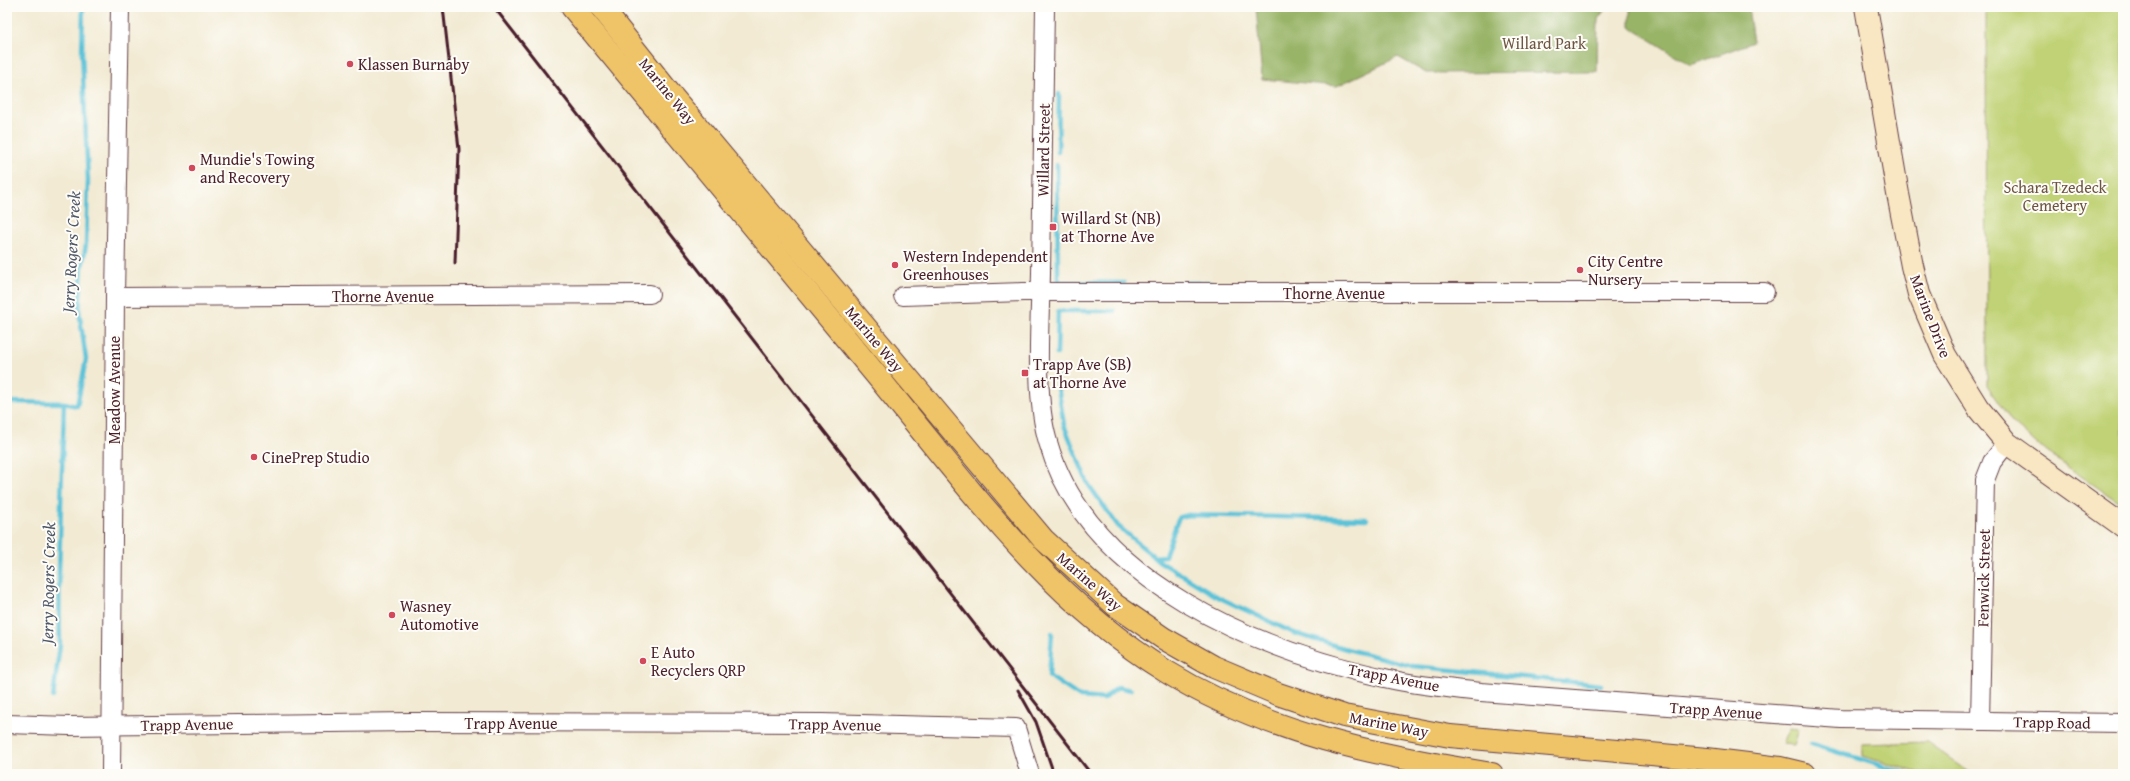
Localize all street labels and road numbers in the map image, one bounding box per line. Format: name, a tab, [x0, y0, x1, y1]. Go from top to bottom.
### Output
street label: Marine Way	[633, 52, 703, 130]
street label: Willard Street	[1030, 103, 1056, 197]
street label: Marine Drive	[1904, 271, 1958, 361]
street label: Thorne Avenue	[1283, 281, 1385, 305]
street label: Thorne Avenue	[332, 284, 434, 308]
street label: Marine Way	[840, 301, 910, 377]
street label: Meadow Avenue	[102, 336, 126, 444]
street label: Fenwick Street	[1970, 528, 1996, 627]
street label: Marine Way	[1052, 546, 1128, 616]
street label: Trapp Avenue	[1346, 656, 1442, 698]
street label: Trapp Avenue	[1669, 695, 1763, 725]
street label: Marine Way	[1347, 705, 1431, 743]
street label: Trapp Road	[2013, 709, 2091, 735]
street label: Trapp Avenue	[140, 711, 234, 737]
street label: Trapp Avenue	[465, 711, 557, 735]
street label: Trapp Avenue	[788, 711, 882, 737]

